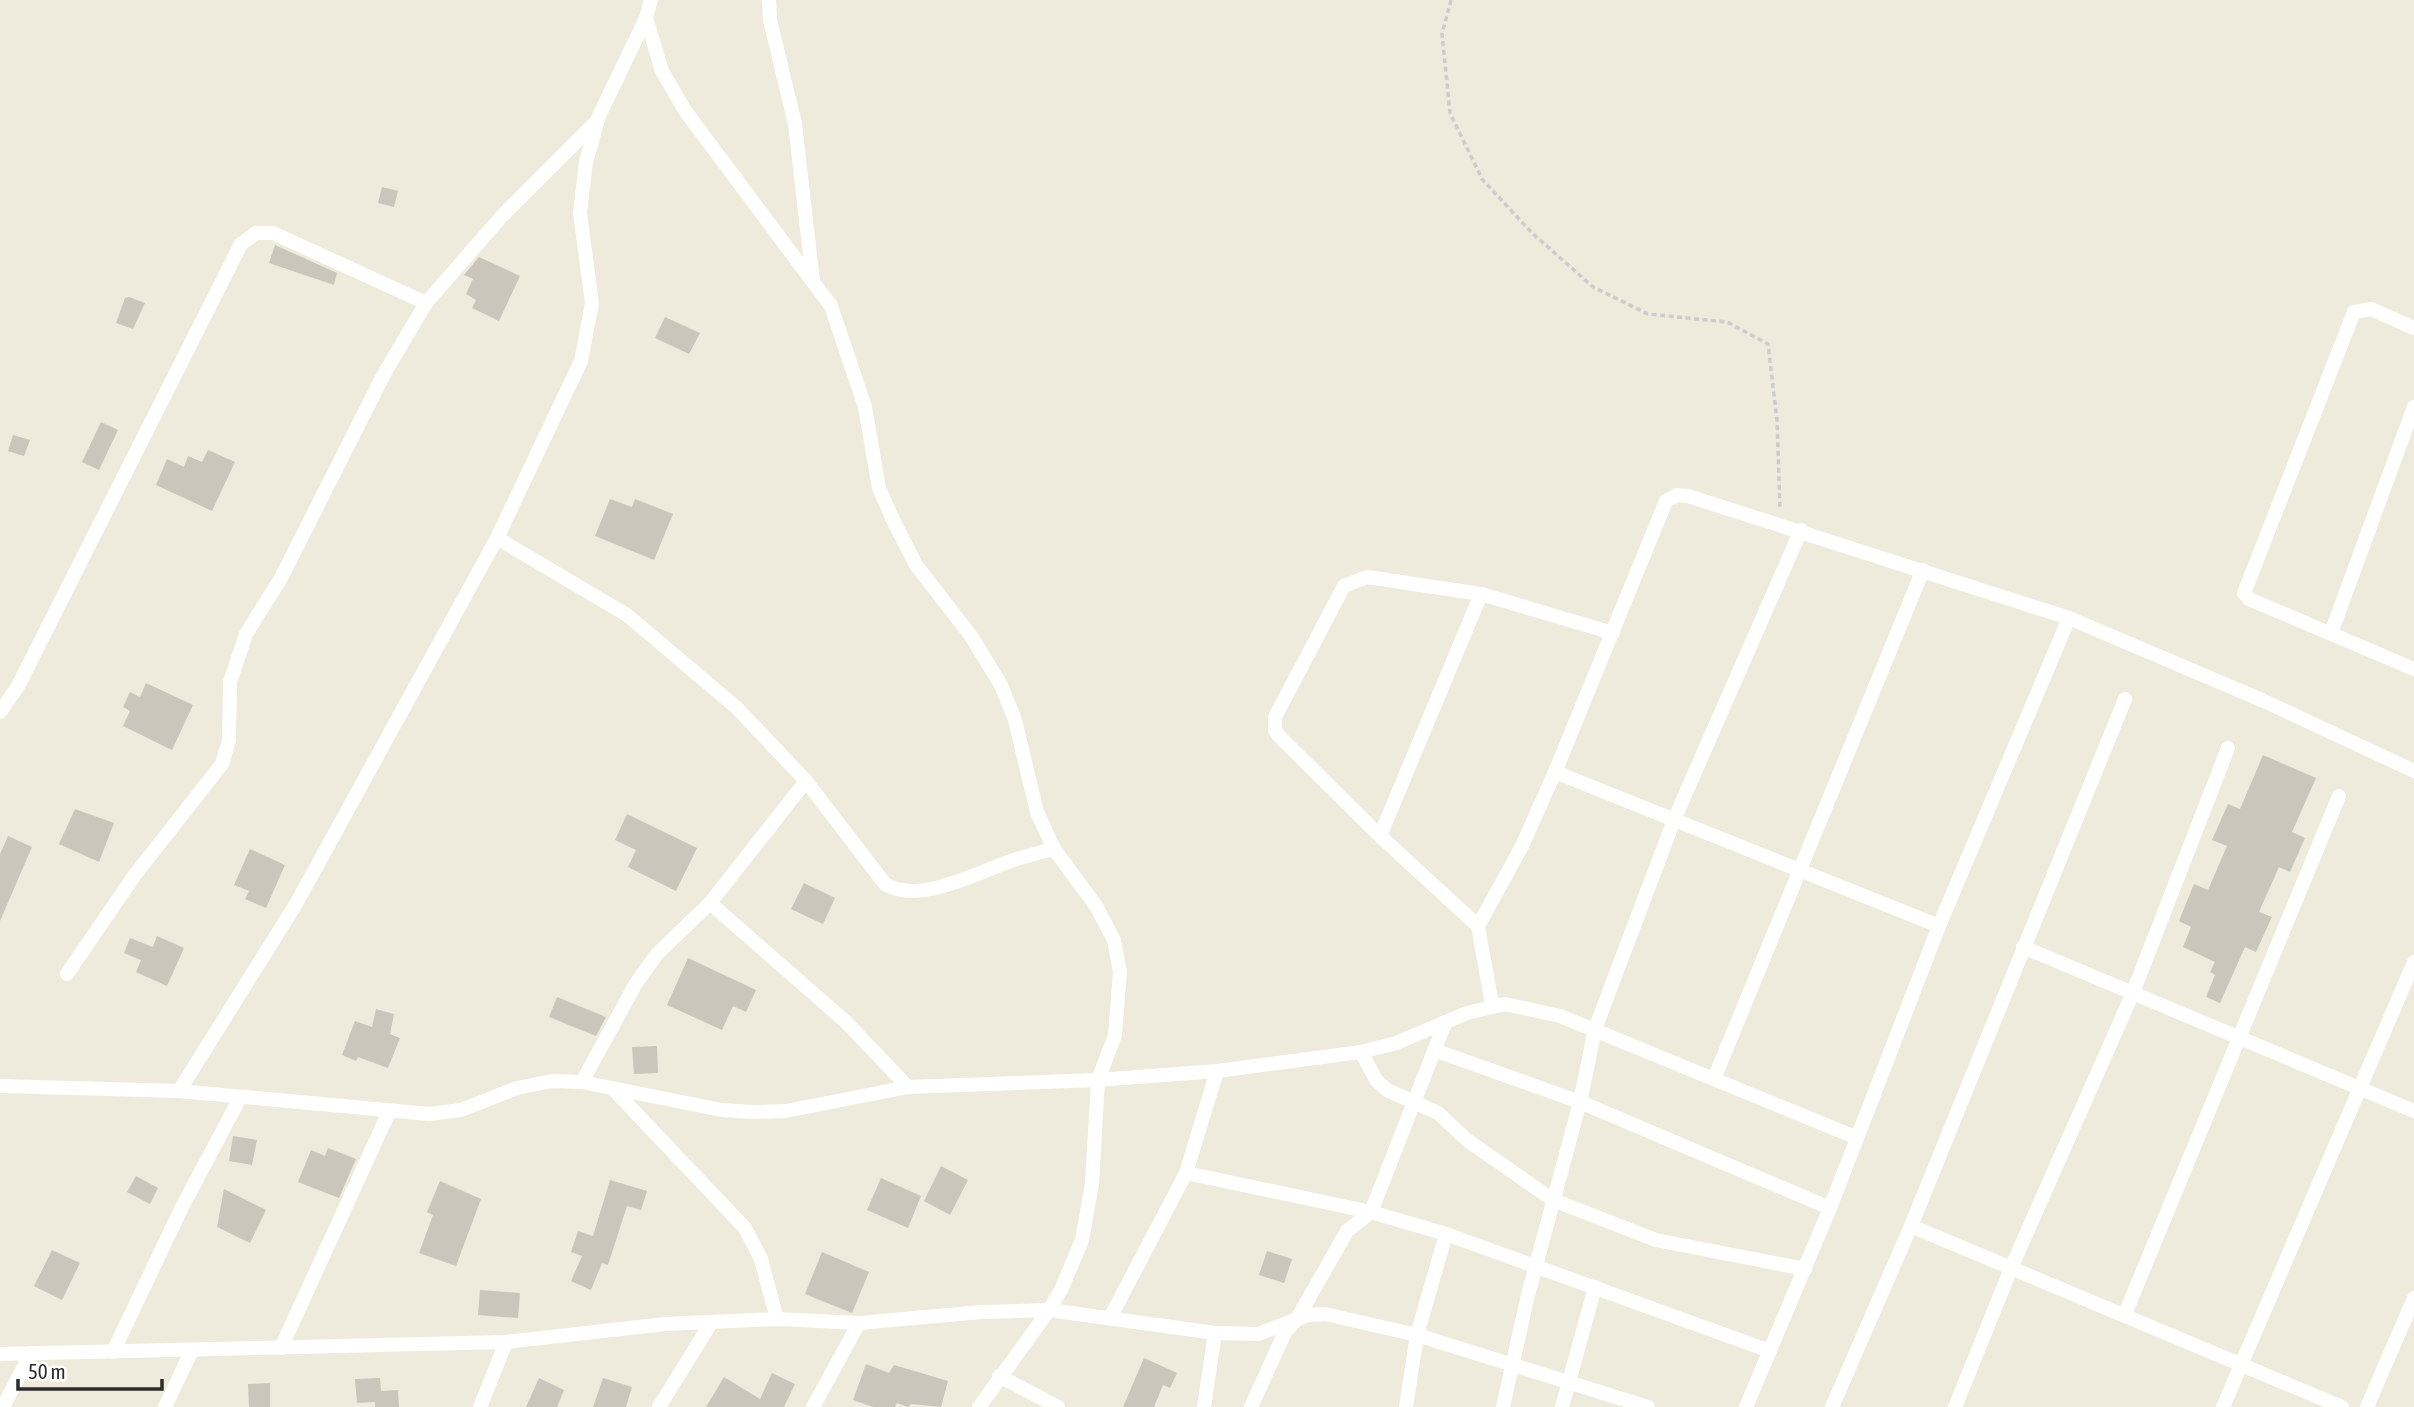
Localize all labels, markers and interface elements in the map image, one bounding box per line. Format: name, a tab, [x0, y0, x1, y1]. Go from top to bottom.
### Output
scale bar	[18, 1348, 161, 1392]
text: 50 m	[28, 1359, 66, 1383]

